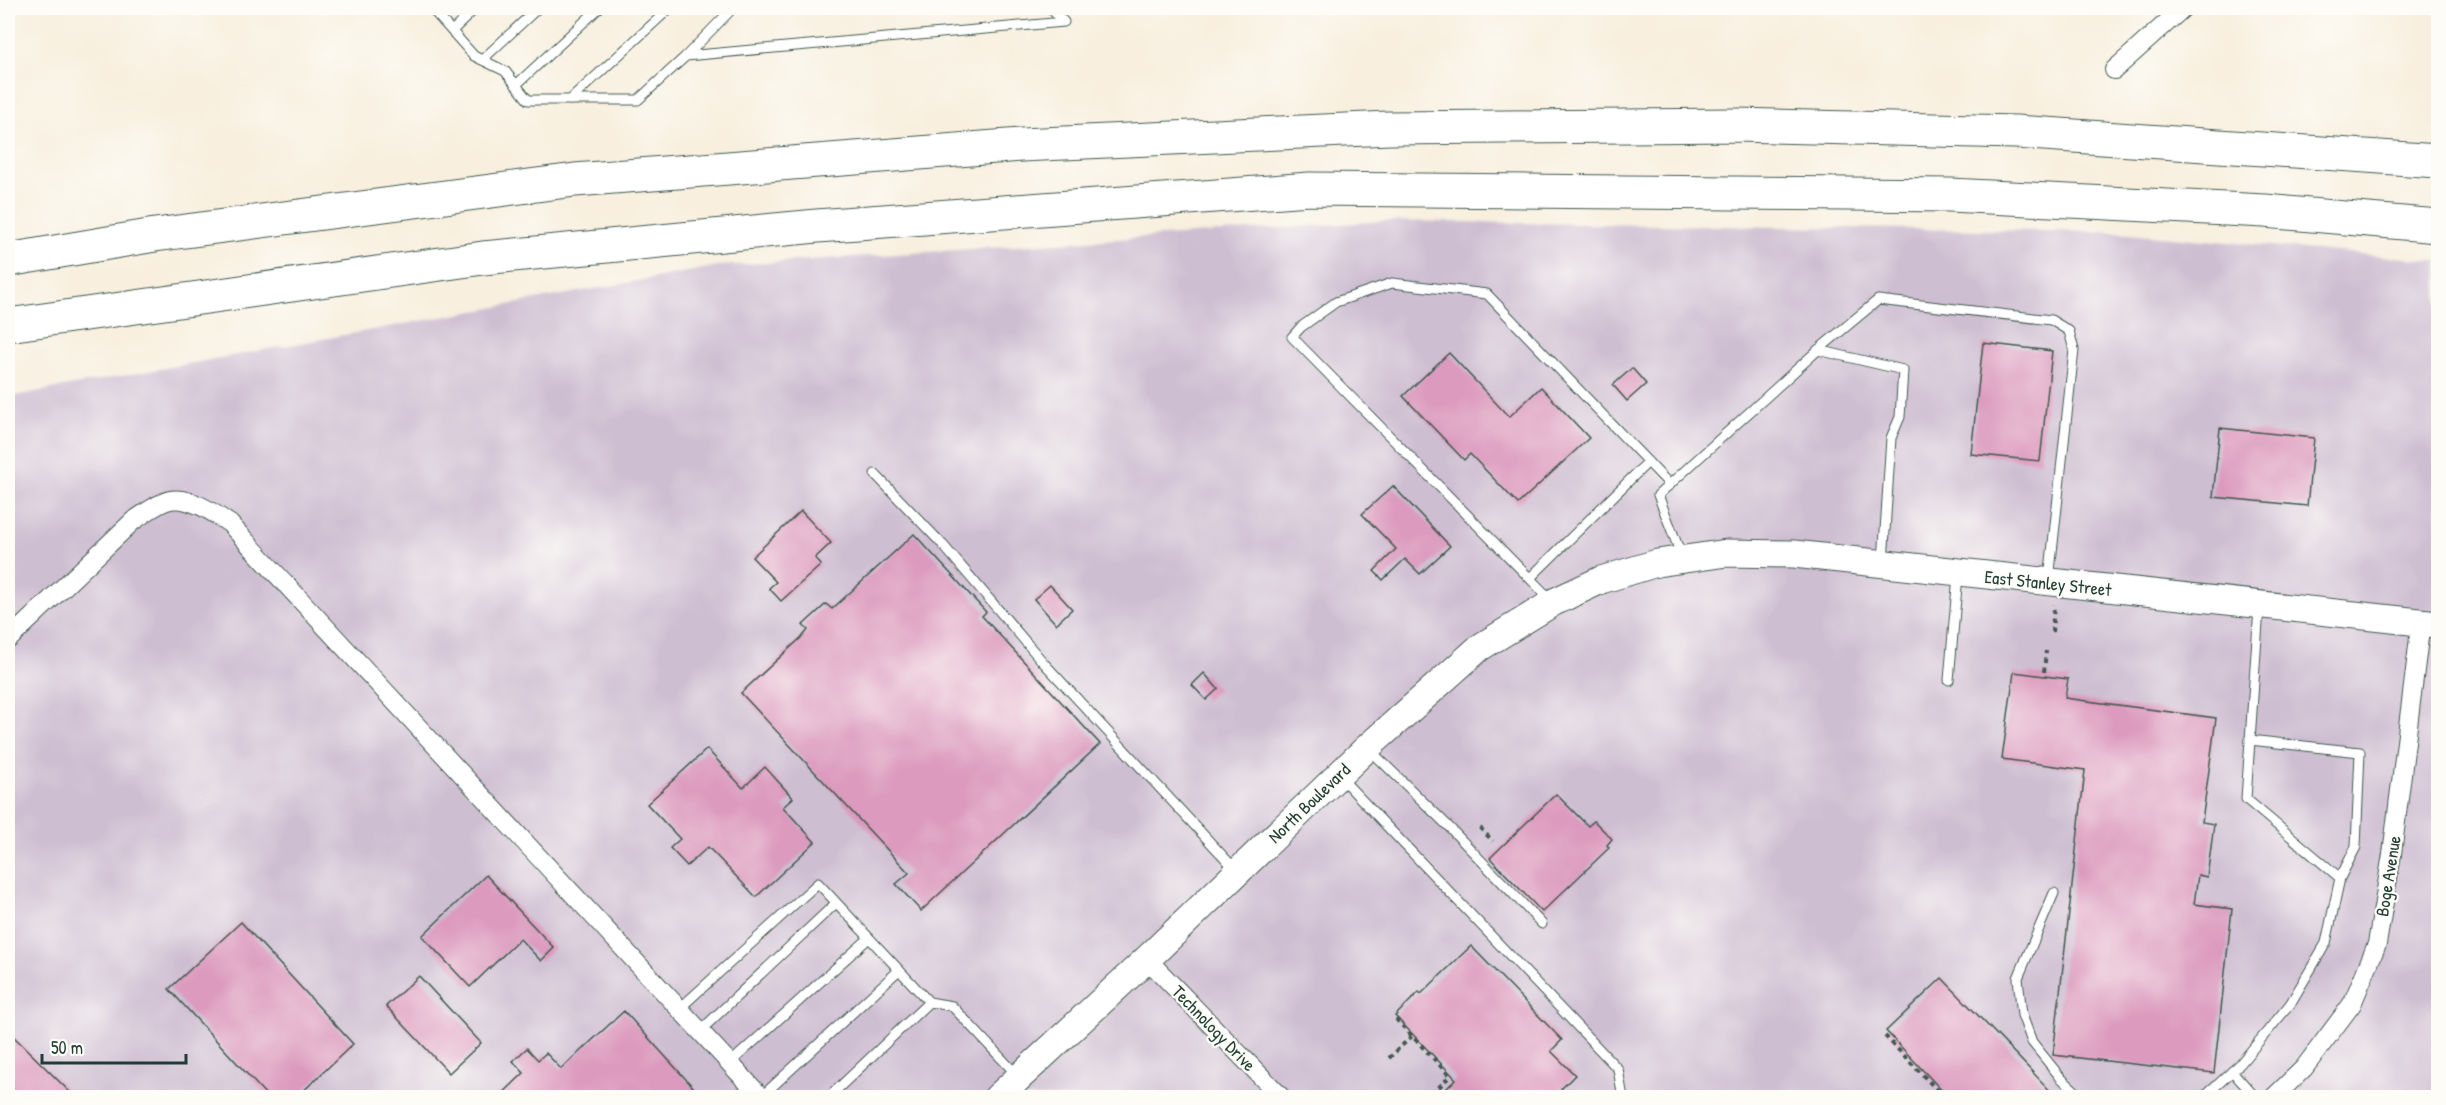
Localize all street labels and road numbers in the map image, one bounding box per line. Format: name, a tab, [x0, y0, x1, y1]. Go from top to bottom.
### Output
street label: East Stanley Street	[1983, 564, 2114, 602]
street label: North Boulevard	[1262, 757, 1356, 849]
street label: Boge Avenue	[2369, 834, 2407, 918]
street label: Technology Drive	[1166, 979, 1262, 1077]

